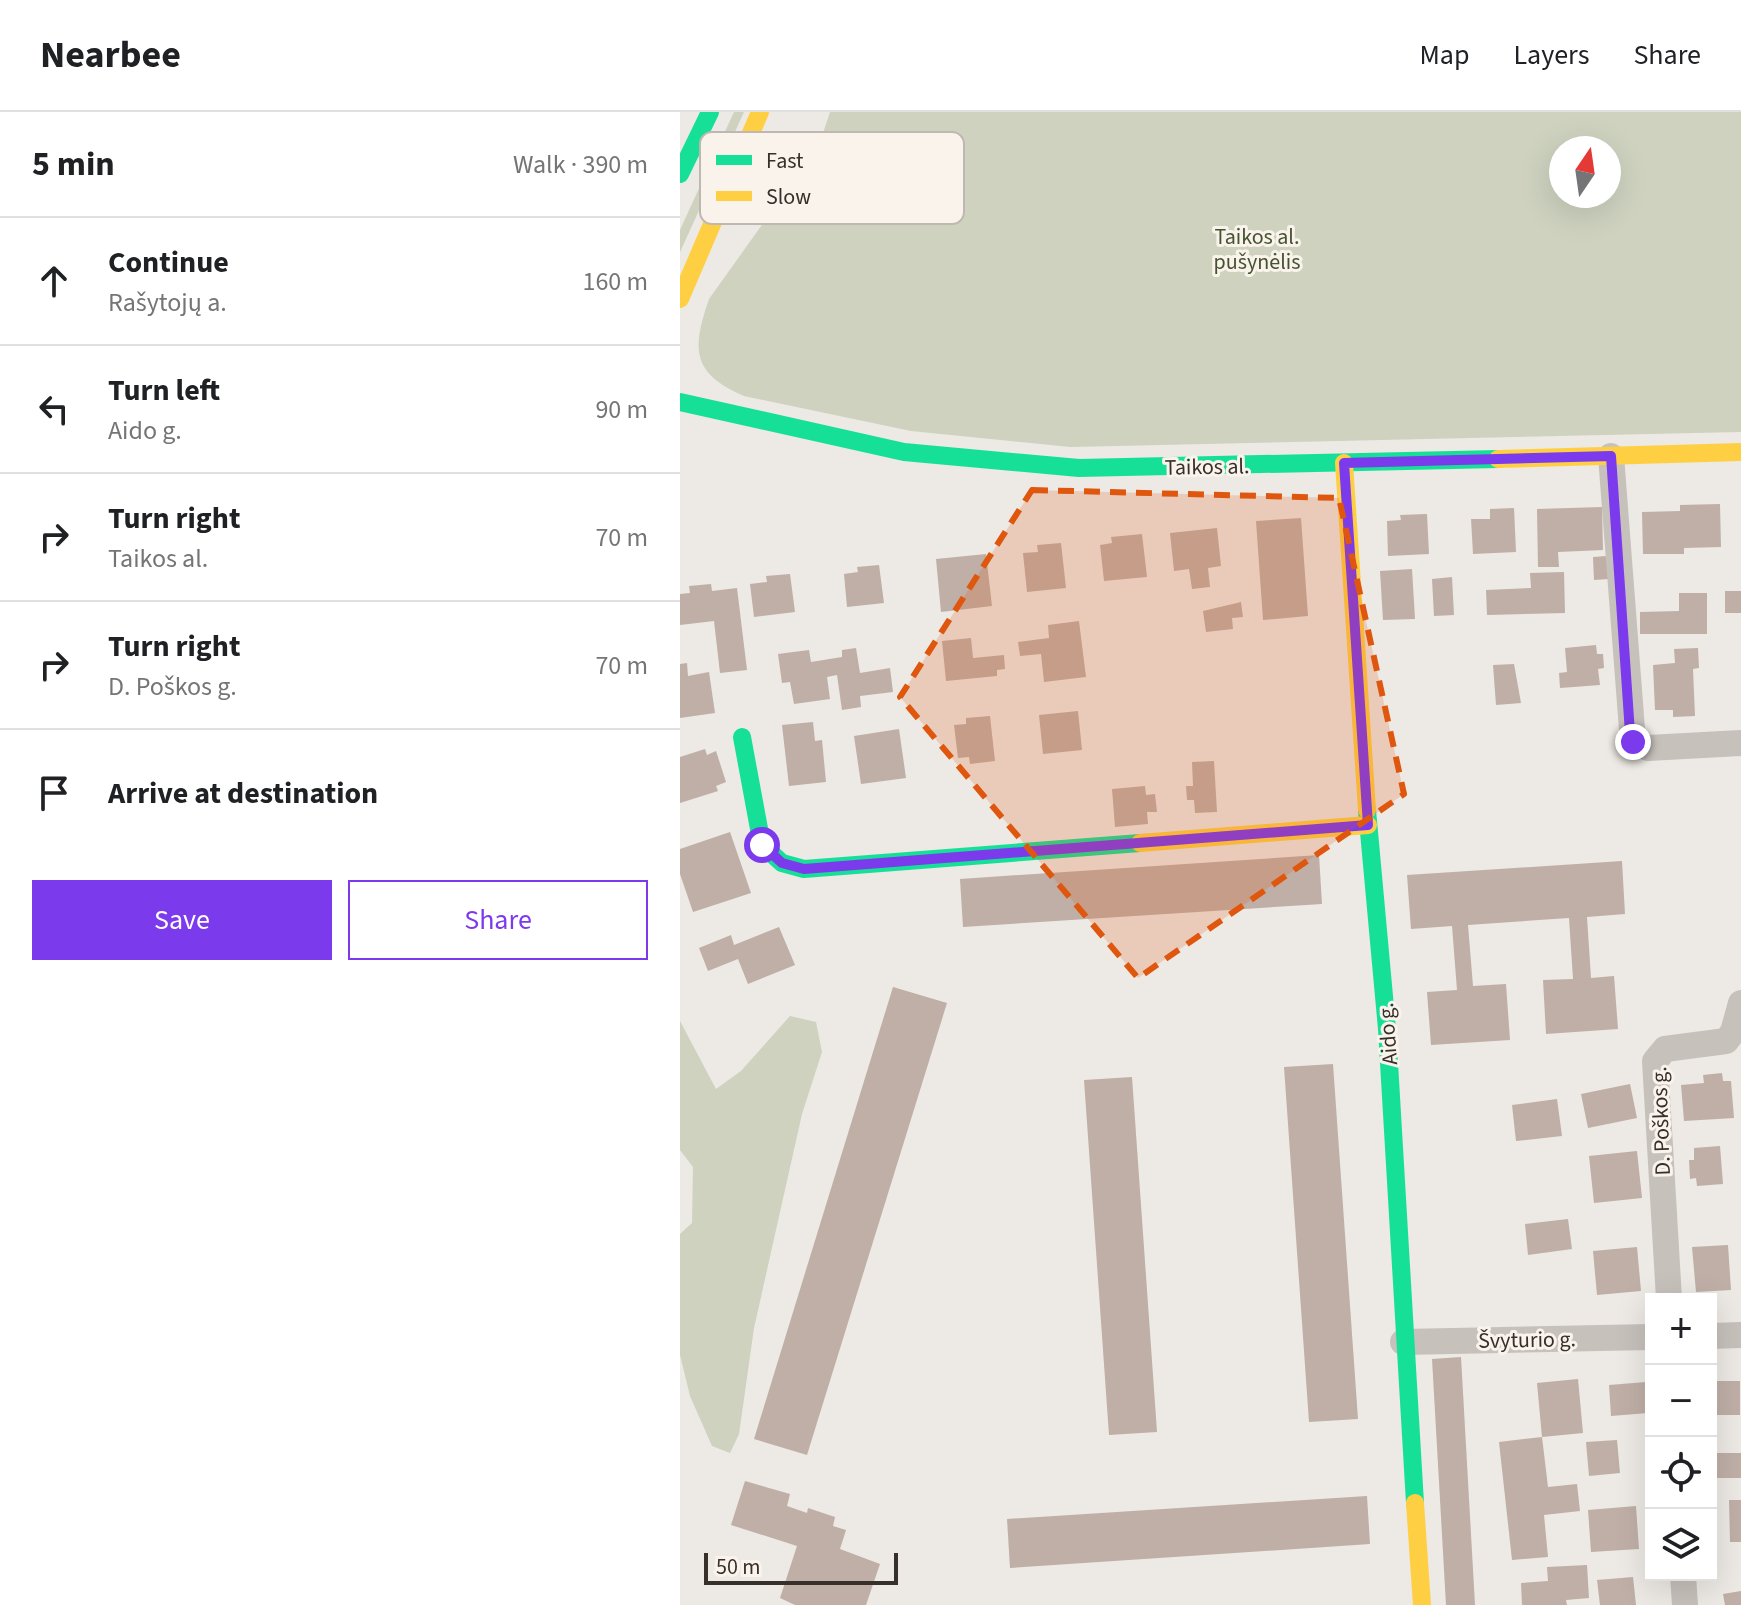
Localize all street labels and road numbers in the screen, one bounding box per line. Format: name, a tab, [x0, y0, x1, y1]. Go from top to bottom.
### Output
street label: Taikos al.	[1164, 450, 1250, 484]
street label: Aido g.	[1370, 1002, 1406, 1066]
street label: D. Poškos g.	[1643, 1066, 1679, 1176]
street label: Švyturio g.	[1478, 1323, 1576, 1357]

